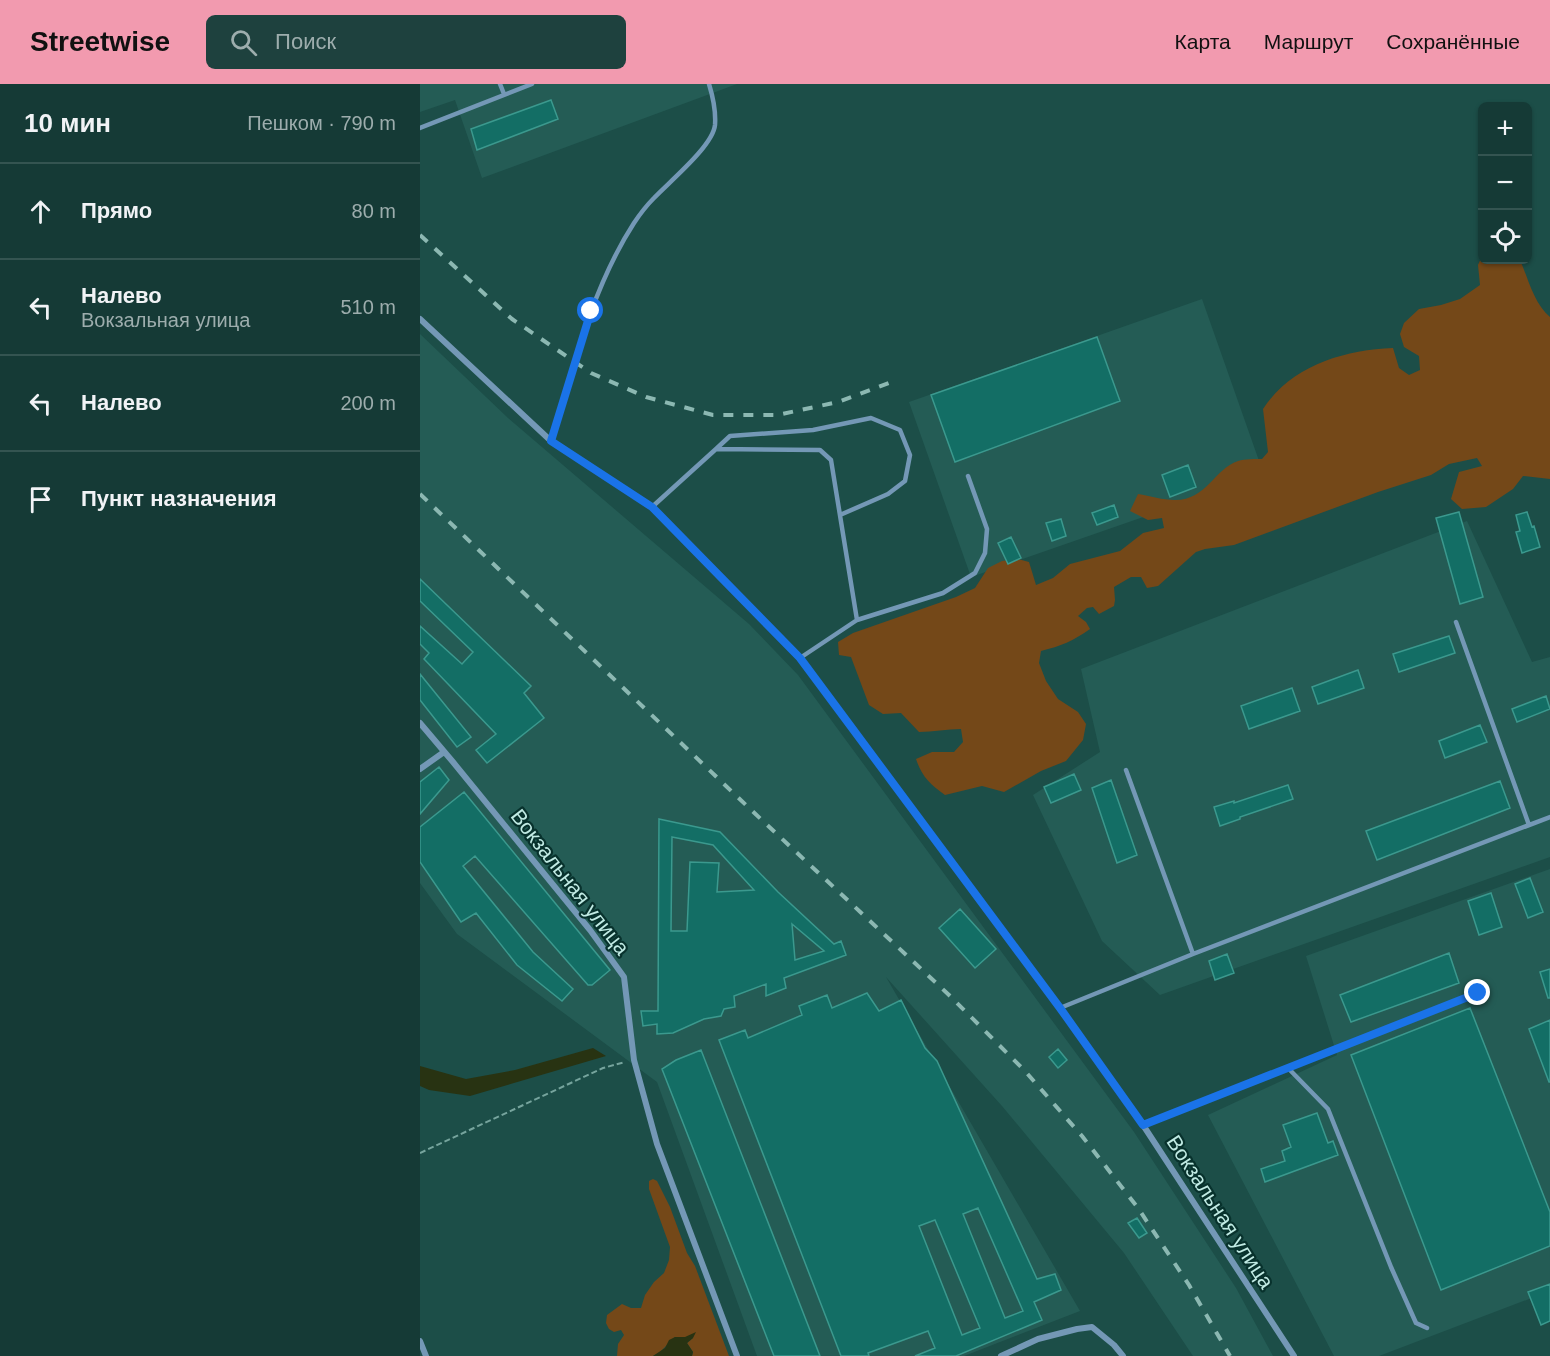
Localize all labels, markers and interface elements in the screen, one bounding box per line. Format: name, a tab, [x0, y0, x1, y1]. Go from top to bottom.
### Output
search box	[206, 15, 626, 69]
text: Streetwise	[30, 26, 170, 57]
icon: search	[227, 26, 260, 59]
text: Поиск	[275, 29, 336, 54]
text: Карта	[1175, 30, 1231, 53]
text: Маршрут	[1264, 30, 1353, 53]
text: Сохранённые	[1386, 30, 1520, 53]
map controls	[1478, 102, 1532, 264]
button: +	[1478, 102, 1532, 156]
text: 10 мин	[24, 108, 111, 138]
text: Пешком · 790 m	[247, 112, 396, 134]
button: −	[1478, 156, 1532, 210]
icon: ahead	[24, 195, 57, 228]
text: Прямо	[81, 198, 152, 223]
text: 80 m	[352, 200, 396, 222]
button: locate	[1478, 210, 1532, 264]
text: Налево	[81, 283, 162, 308]
icon: left	[24, 291, 57, 324]
text: 510 m	[340, 296, 396, 318]
route start	[577, 297, 603, 323]
text: Вокзальная улица	[81, 309, 250, 331]
icon: left	[24, 387, 57, 420]
text: Налево	[81, 390, 162, 415]
text: 200 m	[340, 392, 396, 414]
icon: arrive	[24, 483, 57, 516]
text: Пункт назначения	[81, 486, 277, 511]
street label: Вокзальная улица	[507, 805, 634, 959]
route end	[1464, 979, 1490, 1005]
street label: Вокзальная улица	[1162, 1131, 1279, 1293]

